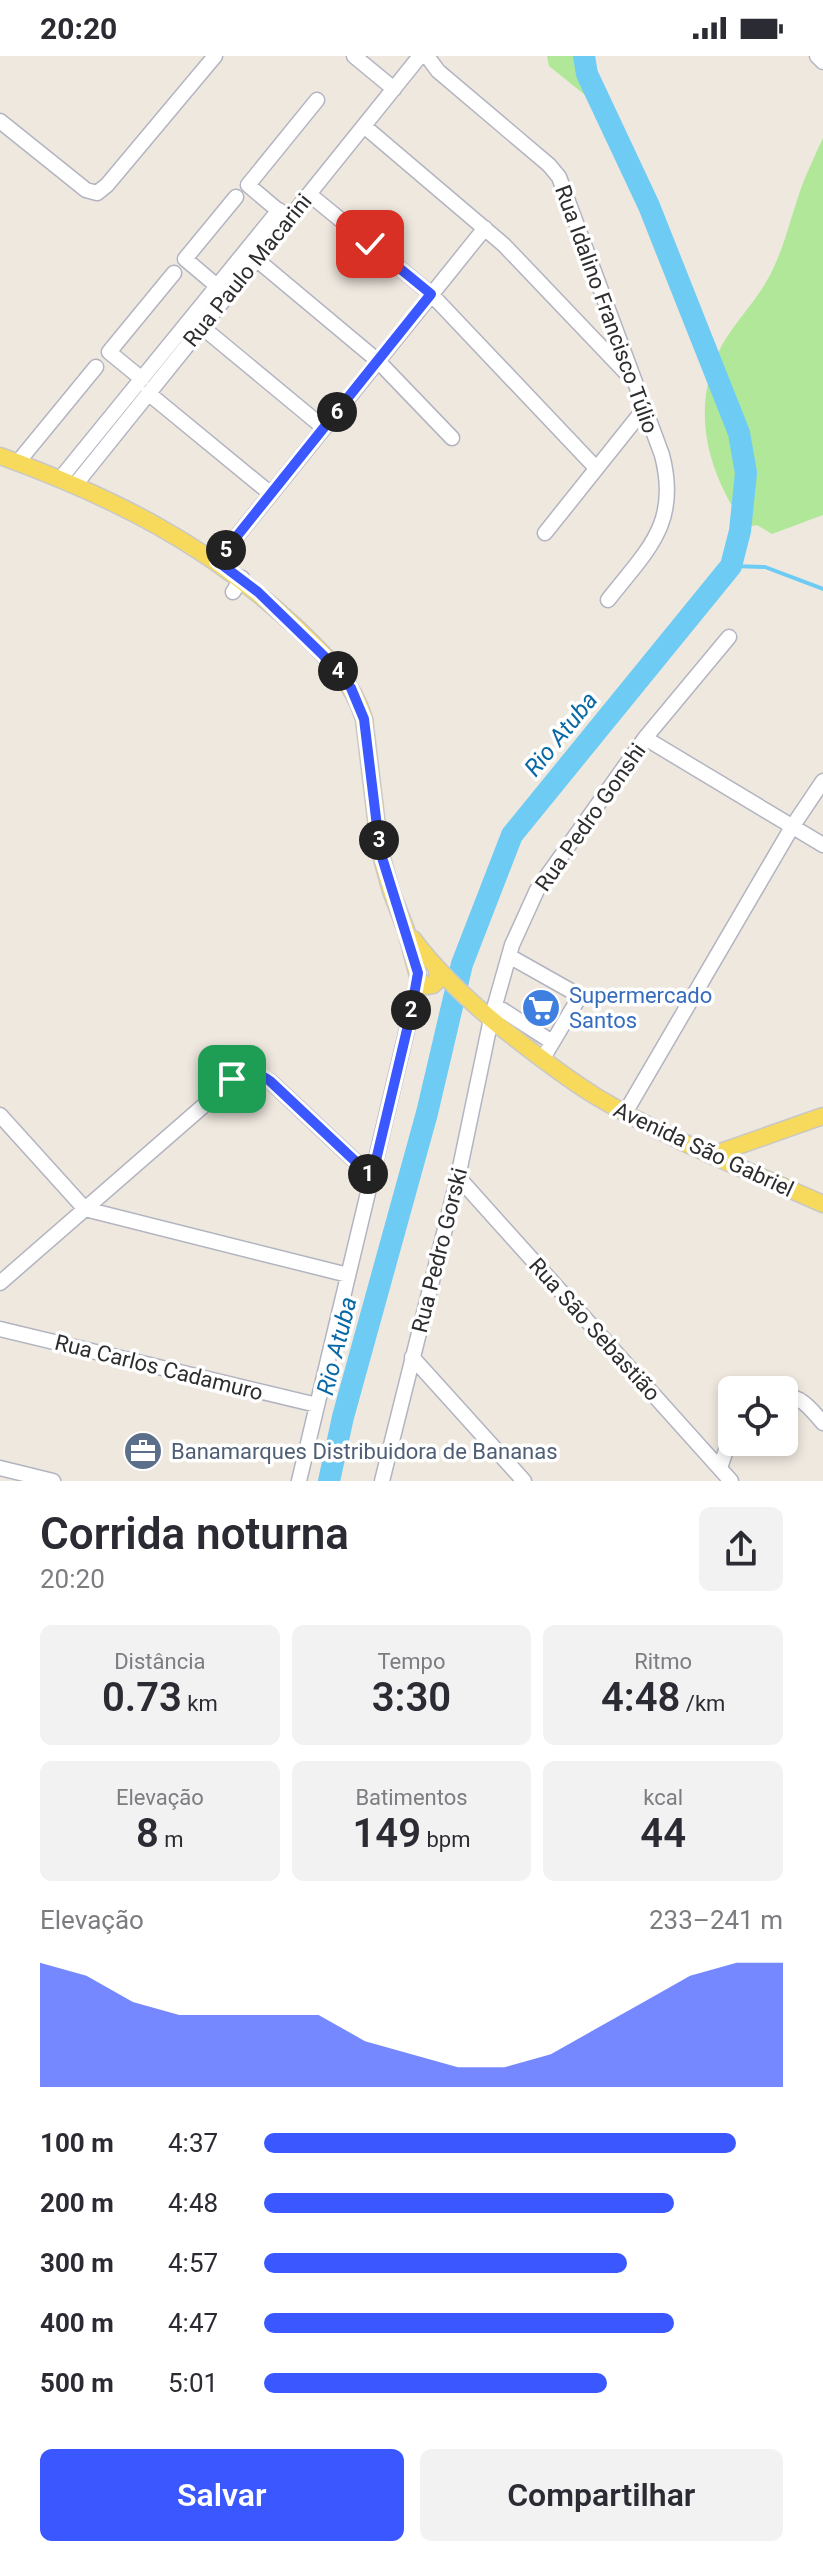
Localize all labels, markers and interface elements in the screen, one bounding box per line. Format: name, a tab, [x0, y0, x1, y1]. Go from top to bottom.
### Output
text: 20:20	[40, 11, 117, 46]
street label: Rua Idalino Francisco Túlio	[550, 182, 663, 437]
street label: Rua Paulo Macarini	[178, 189, 317, 352]
pin	[336, 210, 404, 278]
icon: check	[348, 222, 392, 266]
pin: 6	[317, 392, 357, 432]
text: 6	[331, 399, 343, 424]
pin: 5	[206, 530, 246, 570]
text: 5	[220, 537, 232, 562]
pin: 4	[318, 651, 358, 691]
text: 4	[332, 658, 344, 683]
water label: Rio Atuba	[519, 686, 603, 782]
street label: Rua Pedro Gonshi	[530, 739, 651, 896]
pin: 3	[359, 820, 399, 860]
text: 3	[373, 827, 385, 852]
place label: Supermercado Santos	[569, 983, 712, 1033]
supermarket icon: Supermercado Santos	[520, 987, 562, 1029]
pin: 2	[391, 990, 431, 1030]
text: 2	[405, 997, 417, 1022]
pin	[198, 1045, 266, 1113]
icon: arrive	[210, 1057, 254, 1101]
street label: Avenida São Gabriel	[610, 1097, 798, 1202]
pin: 1	[348, 1154, 388, 1194]
text: 1	[362, 1161, 374, 1186]
street label: Rua Pedro Gorski	[407, 1165, 472, 1335]
street label: Rua São Sebastião	[524, 1253, 665, 1406]
water label: Rio Atuba	[311, 1294, 363, 1398]
street label: Rua Carlos Cadamuro	[52, 1330, 265, 1405]
map controls	[718, 1376, 798, 1456]
button: locate	[718, 1376, 798, 1456]
office icon: Banamarques Distribuidora de Bananas	[122, 1430, 164, 1472]
place label: Banamarques Distribuidora de Bananas	[171, 1439, 558, 1464]
button: share	[699, 1507, 783, 1591]
text: Corrida noturna	[40, 1508, 349, 1560]
text: 20:20	[40, 1564, 105, 1594]
text: Distância	[114, 1649, 205, 1674]
text: Tempo	[378, 1649, 445, 1674]
text: Ritmo	[634, 1649, 692, 1674]
text: 0.73	[102, 1674, 182, 1721]
text: 3:30	[372, 1674, 451, 1721]
text: 4:48	[601, 1674, 680, 1721]
text: km	[182, 1691, 218, 1716]
text: /km	[680, 1691, 725, 1716]
text: Elevação	[116, 1785, 204, 1810]
text: Batimentos	[355, 1785, 468, 1810]
text: kcal	[643, 1785, 683, 1810]
text: 8	[136, 1810, 159, 1857]
text: 149	[352, 1810, 421, 1857]
text: 44	[640, 1810, 686, 1857]
text: m	[159, 1827, 184, 1852]
text: bpm	[421, 1827, 471, 1852]
text: Elevação	[40, 1905, 144, 1935]
text: 233–241 m	[649, 1905, 783, 1935]
text: 100 m	[40, 2128, 114, 2158]
text: 4:37	[168, 2128, 218, 2158]
text: 200 m	[40, 2188, 114, 2218]
text: 4:48	[168, 2188, 218, 2218]
text: 300 m	[40, 2248, 114, 2278]
text: 4:57	[168, 2248, 218, 2278]
text: 400 m	[40, 2308, 114, 2338]
text: 4:47	[168, 2308, 218, 2338]
text: 500 m	[40, 2368, 114, 2398]
text: 5:01	[168, 2368, 218, 2398]
button: Salvar	[40, 2449, 404, 2541]
button: Compartilhar	[420, 2449, 783, 2541]

